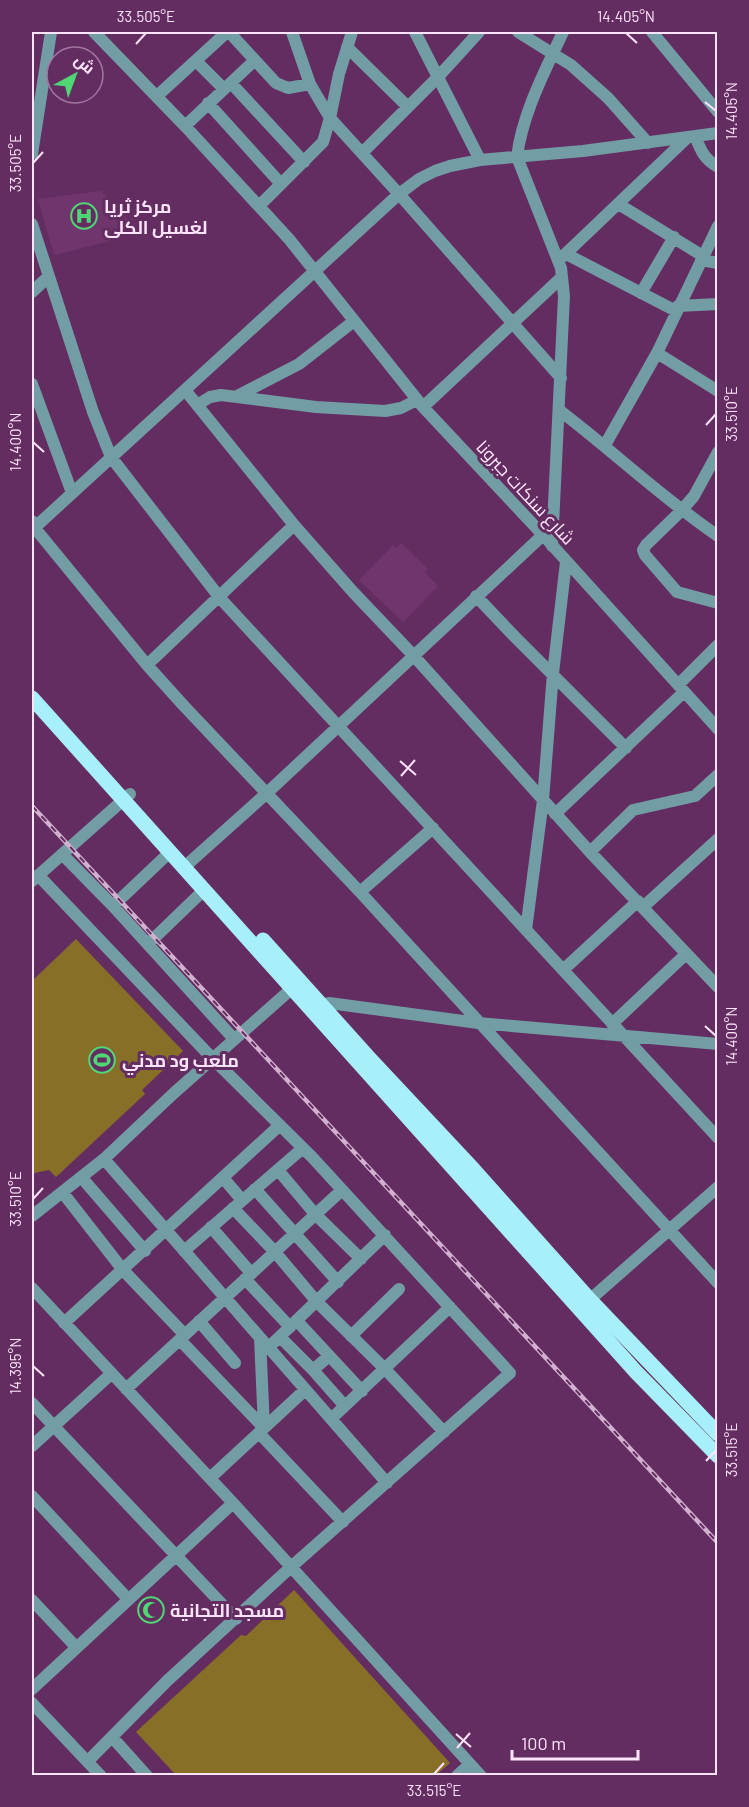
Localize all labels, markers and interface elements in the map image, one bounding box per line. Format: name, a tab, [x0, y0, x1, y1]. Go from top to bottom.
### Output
text: 33.505°E	[117, 7, 175, 25]
text: 14.405°N	[597, 7, 655, 25]
north arrow	[45, 45, 105, 105]
text: ش	[71, 49, 99, 78]
text: 14.405°N	[722, 82, 740, 140]
text: 33.505°E	[6, 134, 24, 192]
place label: مركز ثريا لغسيل الكلى	[104, 195, 208, 239]
hospital icon: مركز ثريا لغسيل الكلى	[69, 201, 99, 231]
text: 33.510°E	[722, 386, 740, 442]
text: 14.400°N	[6, 413, 24, 471]
street label: شارع سنكات جبرونا	[471, 435, 580, 550]
text: 14.400°N	[722, 1007, 740, 1065]
sports icon: ملعب ود مدني	[87, 1045, 117, 1075]
place label: ملعب ود مدني	[122, 1049, 239, 1076]
text: 33.510°E	[6, 1171, 24, 1227]
text: 14.395°N	[6, 1338, 24, 1394]
text: 33.515°E	[722, 1423, 740, 1477]
mosque icon: مسجد التجانية	[136, 1595, 166, 1625]
place label: مسجد التجانية	[170, 1599, 284, 1621]
scale bar	[512, 1723, 638, 1761]
text: 100 m	[521, 1732, 566, 1754]
text: 33.515°E	[407, 1781, 461, 1799]

